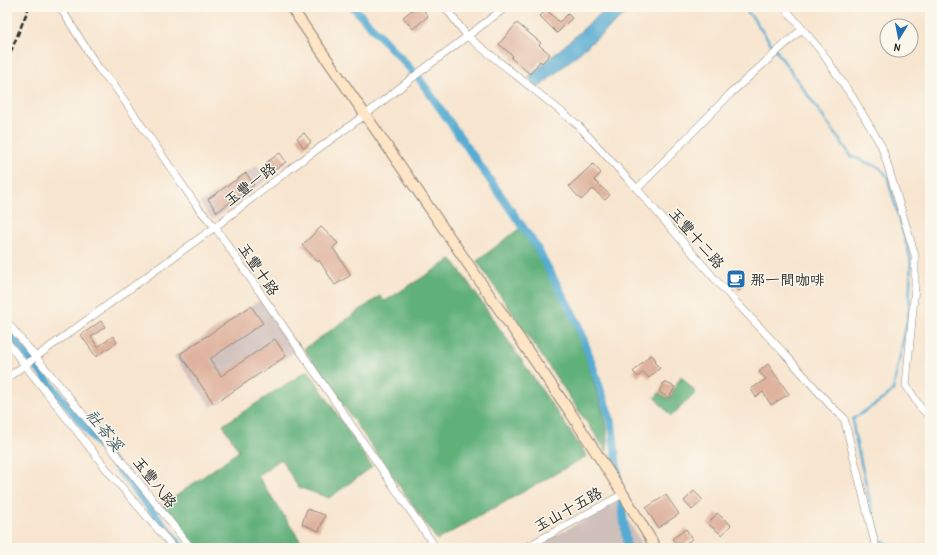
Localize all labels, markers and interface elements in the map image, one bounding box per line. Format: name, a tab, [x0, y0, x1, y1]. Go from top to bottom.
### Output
north arrow	[879, 18, 919, 58]
text: N	[893, 40, 901, 55]
street label: 玉豐一路	[220, 158, 280, 210]
street label: 玉豐十二路	[664, 203, 730, 273]
street label: 玉豐十路	[234, 238, 284, 300]
cafe icon: 那一間咖啡	[725, 268, 747, 290]
place label: 那一間咖啡	[750, 269, 825, 290]
water label: 社苓溪	[81, 404, 129, 456]
street label: 玉豐八路	[128, 452, 182, 512]
street label: 玉山十五路	[530, 482, 606, 536]

